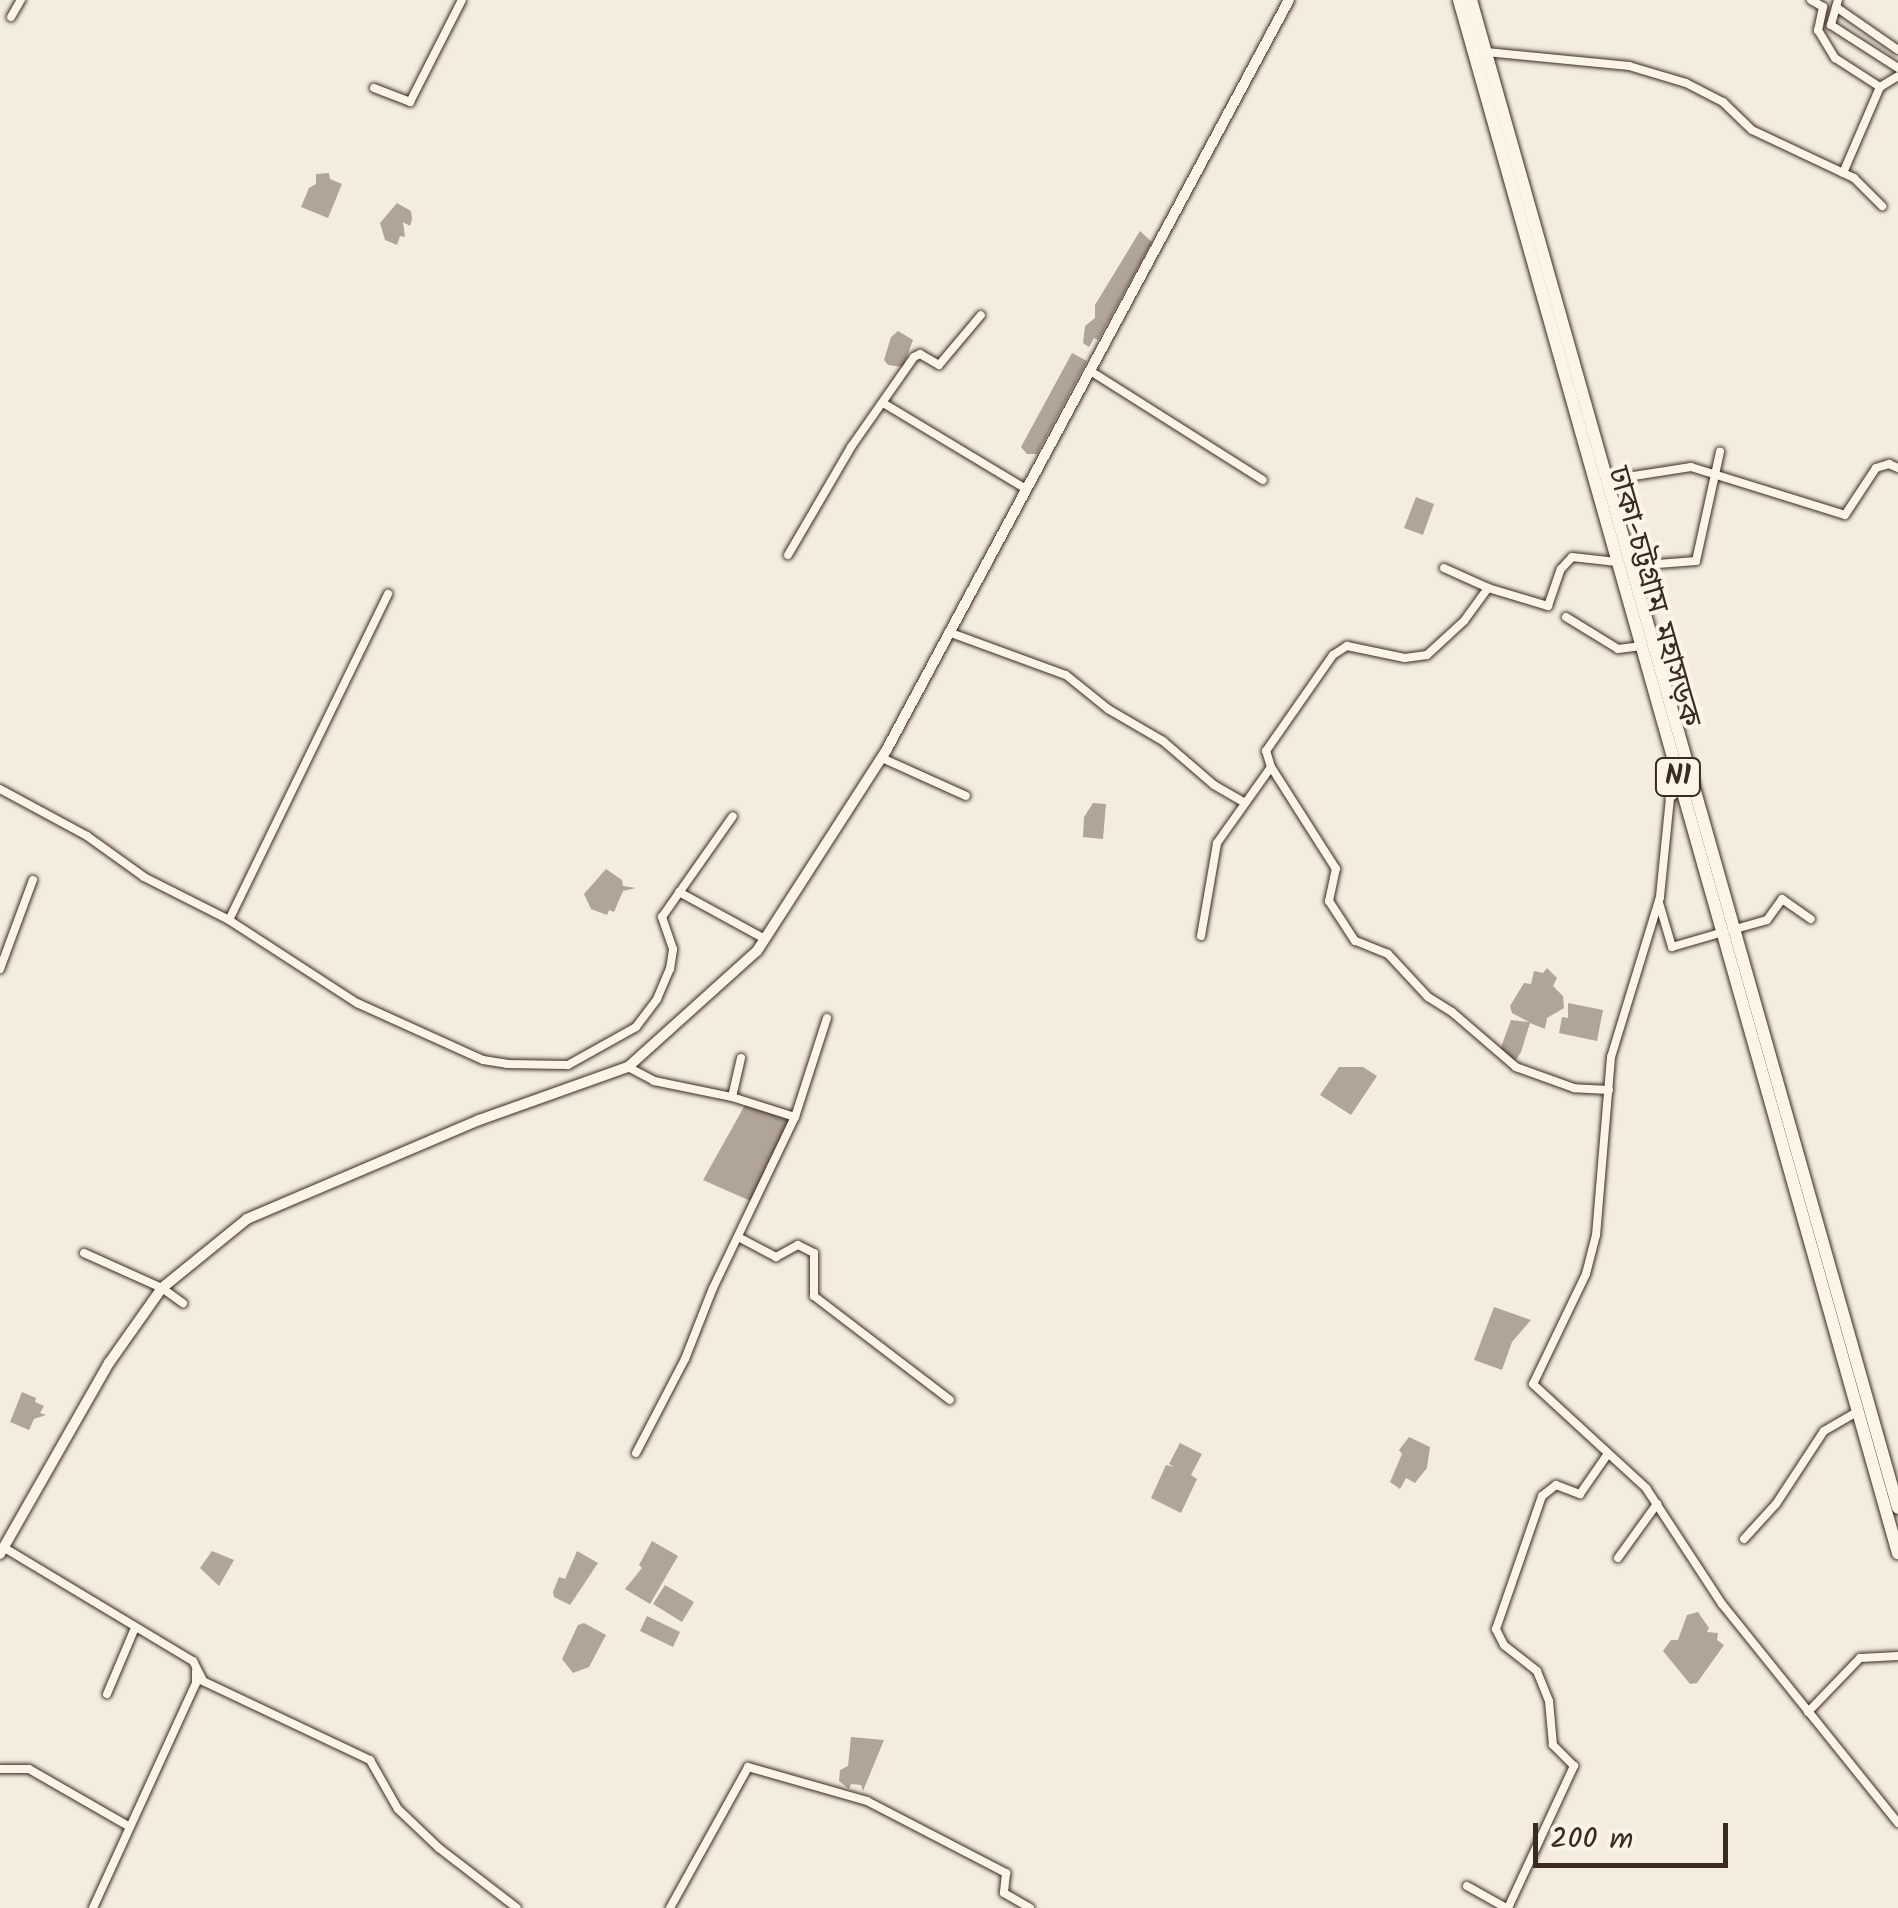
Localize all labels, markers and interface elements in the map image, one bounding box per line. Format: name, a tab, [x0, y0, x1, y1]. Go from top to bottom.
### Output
street label: ঢাকা-চট্টগ্রাম মহাসড়ক	[1599, 463, 1707, 731]
road number: N1	[1653, 754, 1703, 800]
scale bar	[1538, 1803, 1733, 1865]
text: 200 m	[1550, 1816, 1633, 1864]

